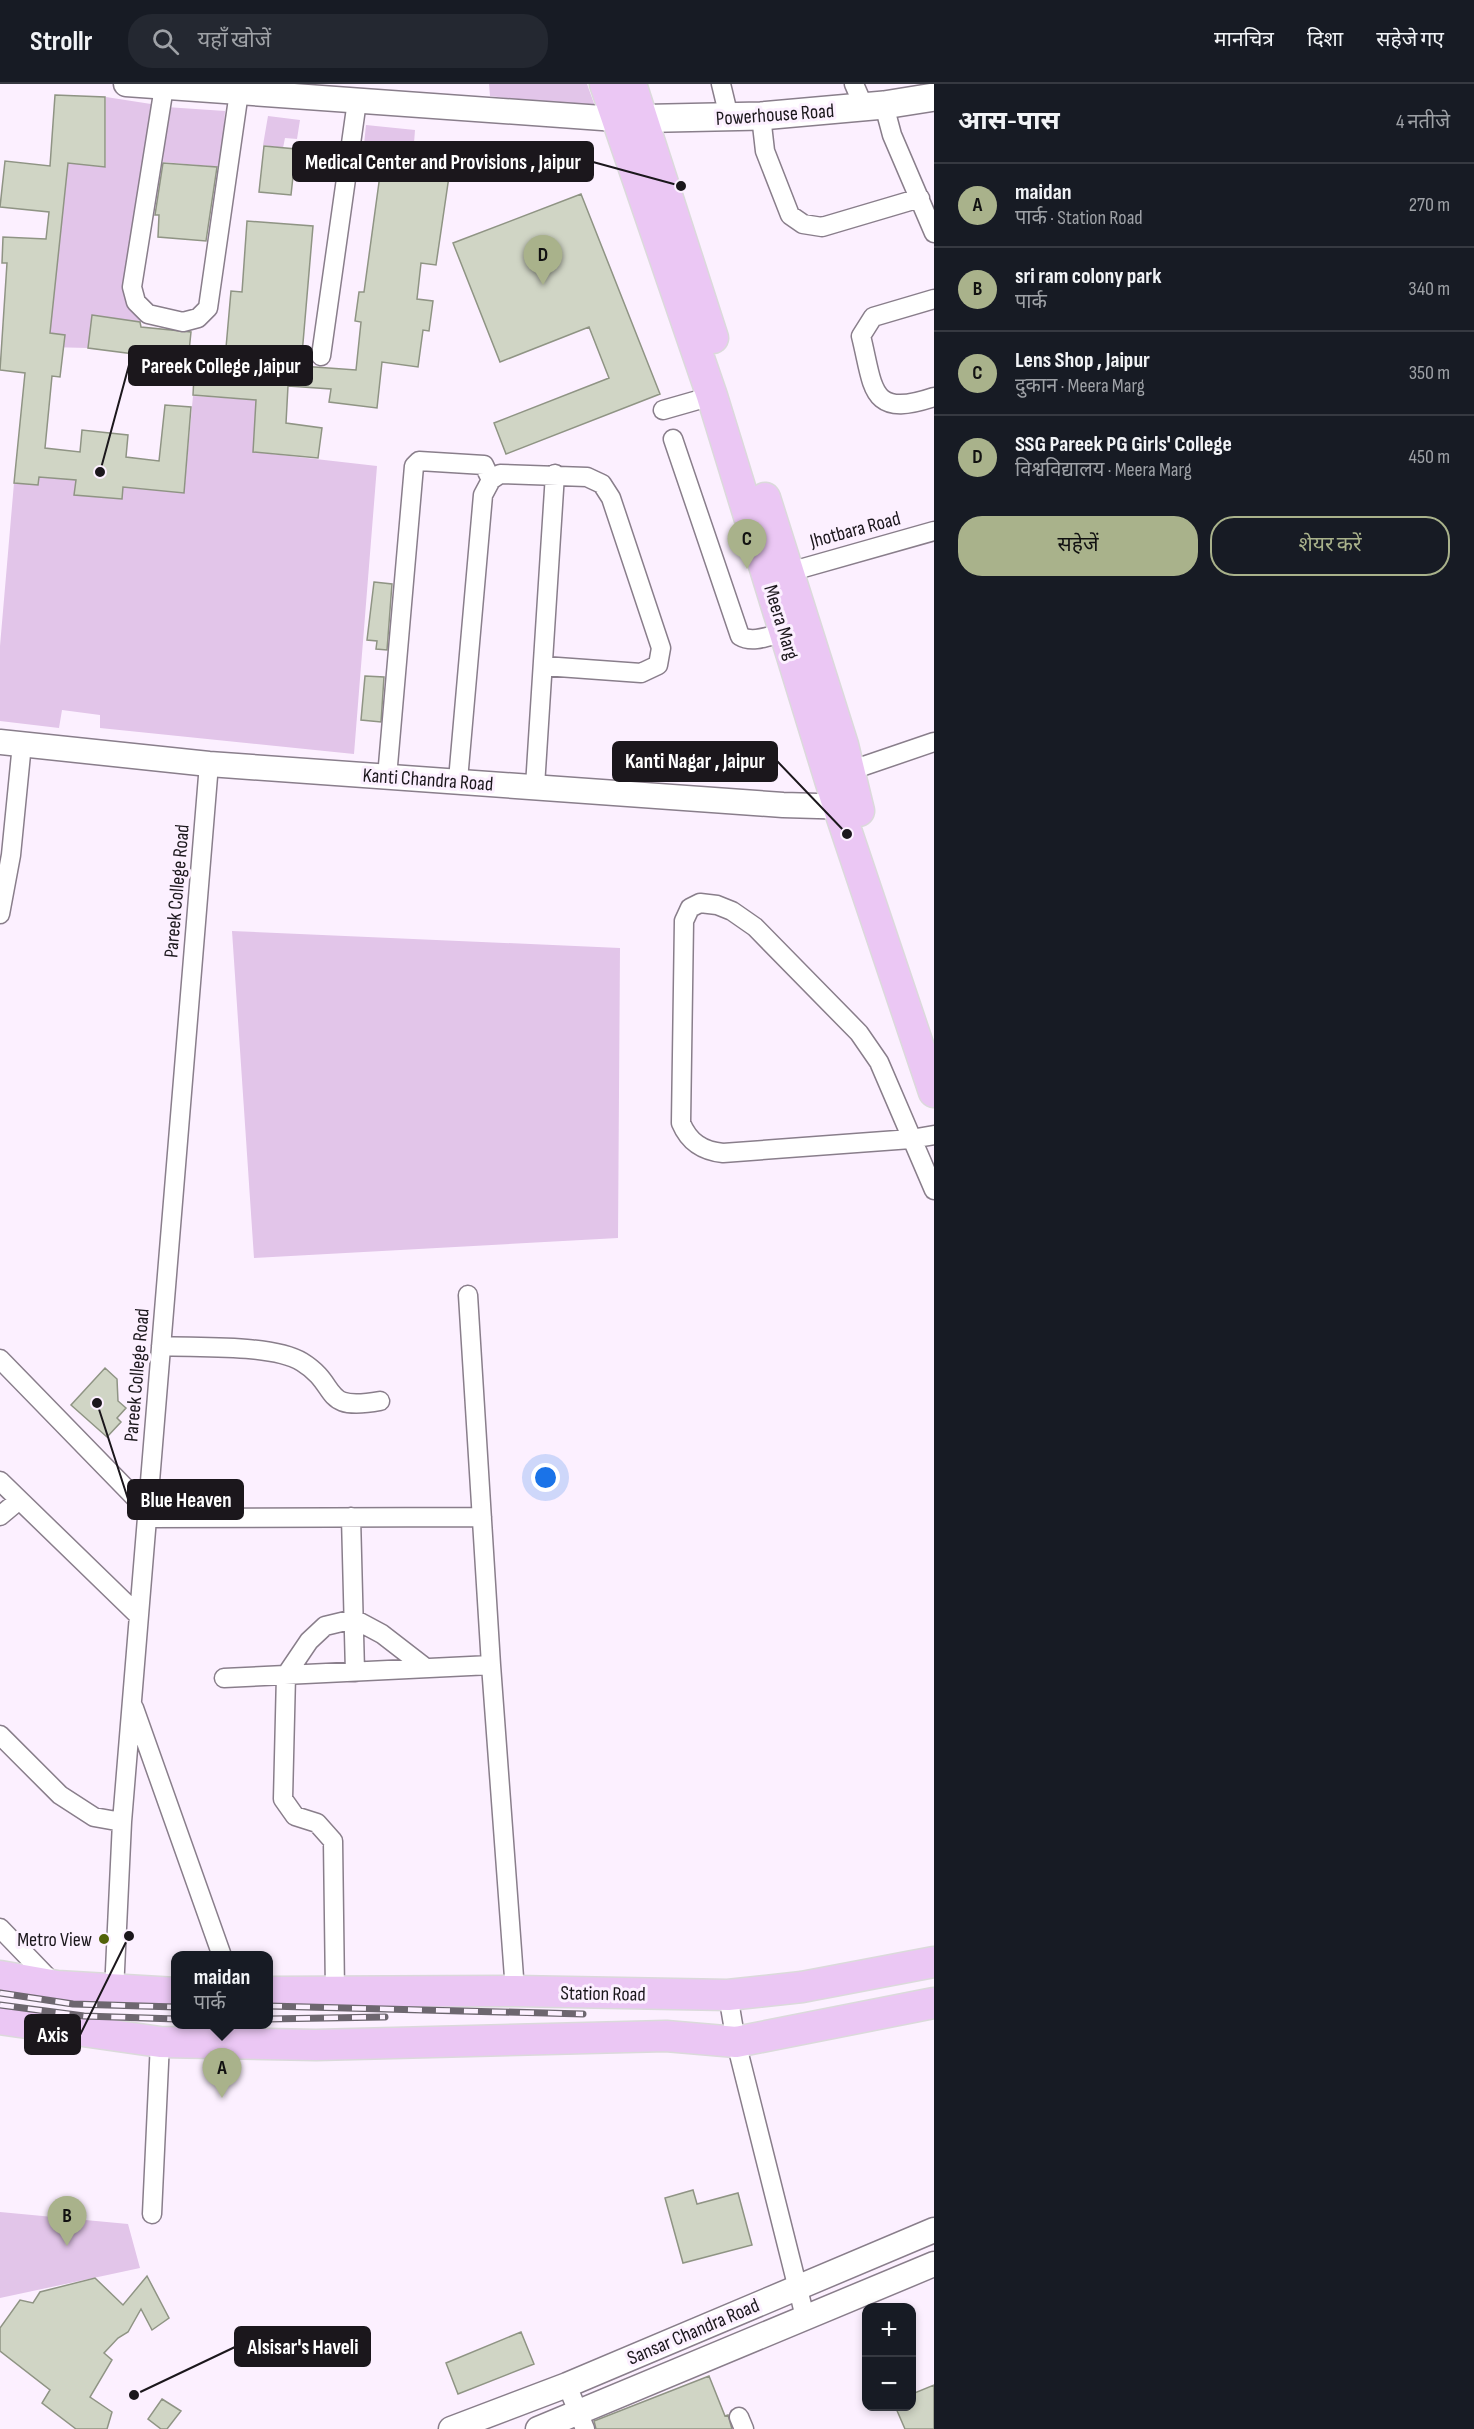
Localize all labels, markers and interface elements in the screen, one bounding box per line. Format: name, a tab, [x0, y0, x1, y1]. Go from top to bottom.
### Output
search box	[128, 14, 548, 68]
text: Strollr	[30, 25, 92, 58]
icon: search	[149, 25, 182, 58]
text: यहाँ खोजें	[197, 27, 271, 54]
text: मानचित्र	[1214, 27, 1274, 52]
text: दिशा	[1307, 27, 1343, 52]
text: सहेजे गए	[1376, 27, 1444, 52]
street label: Powerhouse Road	[715, 99, 835, 131]
text: आस-पास	[958, 106, 1060, 137]
text: 4 नतीजे	[1396, 110, 1450, 134]
callout: Medical Center and Provisions , Jaipur	[293, 142, 593, 181]
text: Medical Center and Provisions , Jaipur	[305, 150, 581, 175]
text: maidan	[1015, 179, 1071, 206]
text: A	[973, 193, 982, 217]
text: 270 m	[1409, 193, 1450, 217]
text: पार्क · Station Road	[1015, 206, 1143, 230]
pin: D	[524, 236, 562, 285]
text: sri ram colony park	[1015, 263, 1161, 290]
text: B	[973, 277, 982, 301]
text: 340 m	[1408, 277, 1450, 301]
text: पार्क	[1015, 290, 1047, 314]
callout: Pareek College ,Jaipur	[129, 346, 312, 385]
text: Lens Shop , Jaipur	[1015, 347, 1150, 374]
text: Pareek College ,Jaipur	[141, 354, 301, 379]
text: C	[972, 361, 983, 385]
text: 350 m	[1409, 361, 1450, 385]
text: दुकान · Meera Marg	[1015, 374, 1145, 398]
text: SSG Pareek PG Girls' College	[1015, 431, 1232, 458]
text: D	[972, 445, 983, 469]
text: 450 m	[1409, 445, 1450, 469]
text: विश्वविद्यालय · Meera Marg	[1015, 458, 1192, 482]
street label: Jhotbara Road	[806, 506, 903, 554]
button: सहेजें	[958, 516, 1198, 576]
button: शेयर करें	[1210, 516, 1450, 576]
pin: C	[728, 520, 766, 569]
street label: Meera Marg	[758, 582, 804, 663]
callout: Kanti Nagar , Jaipur	[613, 742, 777, 781]
text: Kanti Nagar , Jaipur	[625, 749, 765, 774]
street label: Kanti Chandra Road	[362, 763, 494, 797]
street label: Pareek College Road	[159, 823, 195, 959]
street label: Pareek College Road	[119, 1307, 155, 1443]
your location	[531, 1463, 560, 1492]
callout: Blue Heaven	[128, 1480, 243, 1519]
text: Blue Heaven	[140, 1488, 232, 1513]
place label: Metro View	[17, 1928, 92, 1952]
marker: Metro View	[97, 1932, 111, 1946]
popup	[171, 1951, 273, 2029]
text: maidan	[194, 1964, 250, 1991]
street label: Station Road	[560, 1981, 646, 2007]
text: पार्क	[194, 1991, 226, 2015]
callout: Axis	[25, 2015, 80, 2054]
text: Axis	[36, 2023, 69, 2048]
pin: A	[202, 2048, 242, 2098]
pin: B	[48, 2196, 86, 2246]
street label: Sansar Chandra Road	[624, 2293, 763, 2371]
map controls	[862, 2303, 916, 2411]
button: +	[862, 2303, 916, 2357]
callout: Alsisar's Haveli	[235, 2327, 370, 2366]
text: Alsisar's Haveli	[246, 2335, 359, 2360]
button: −	[862, 2357, 916, 2411]

